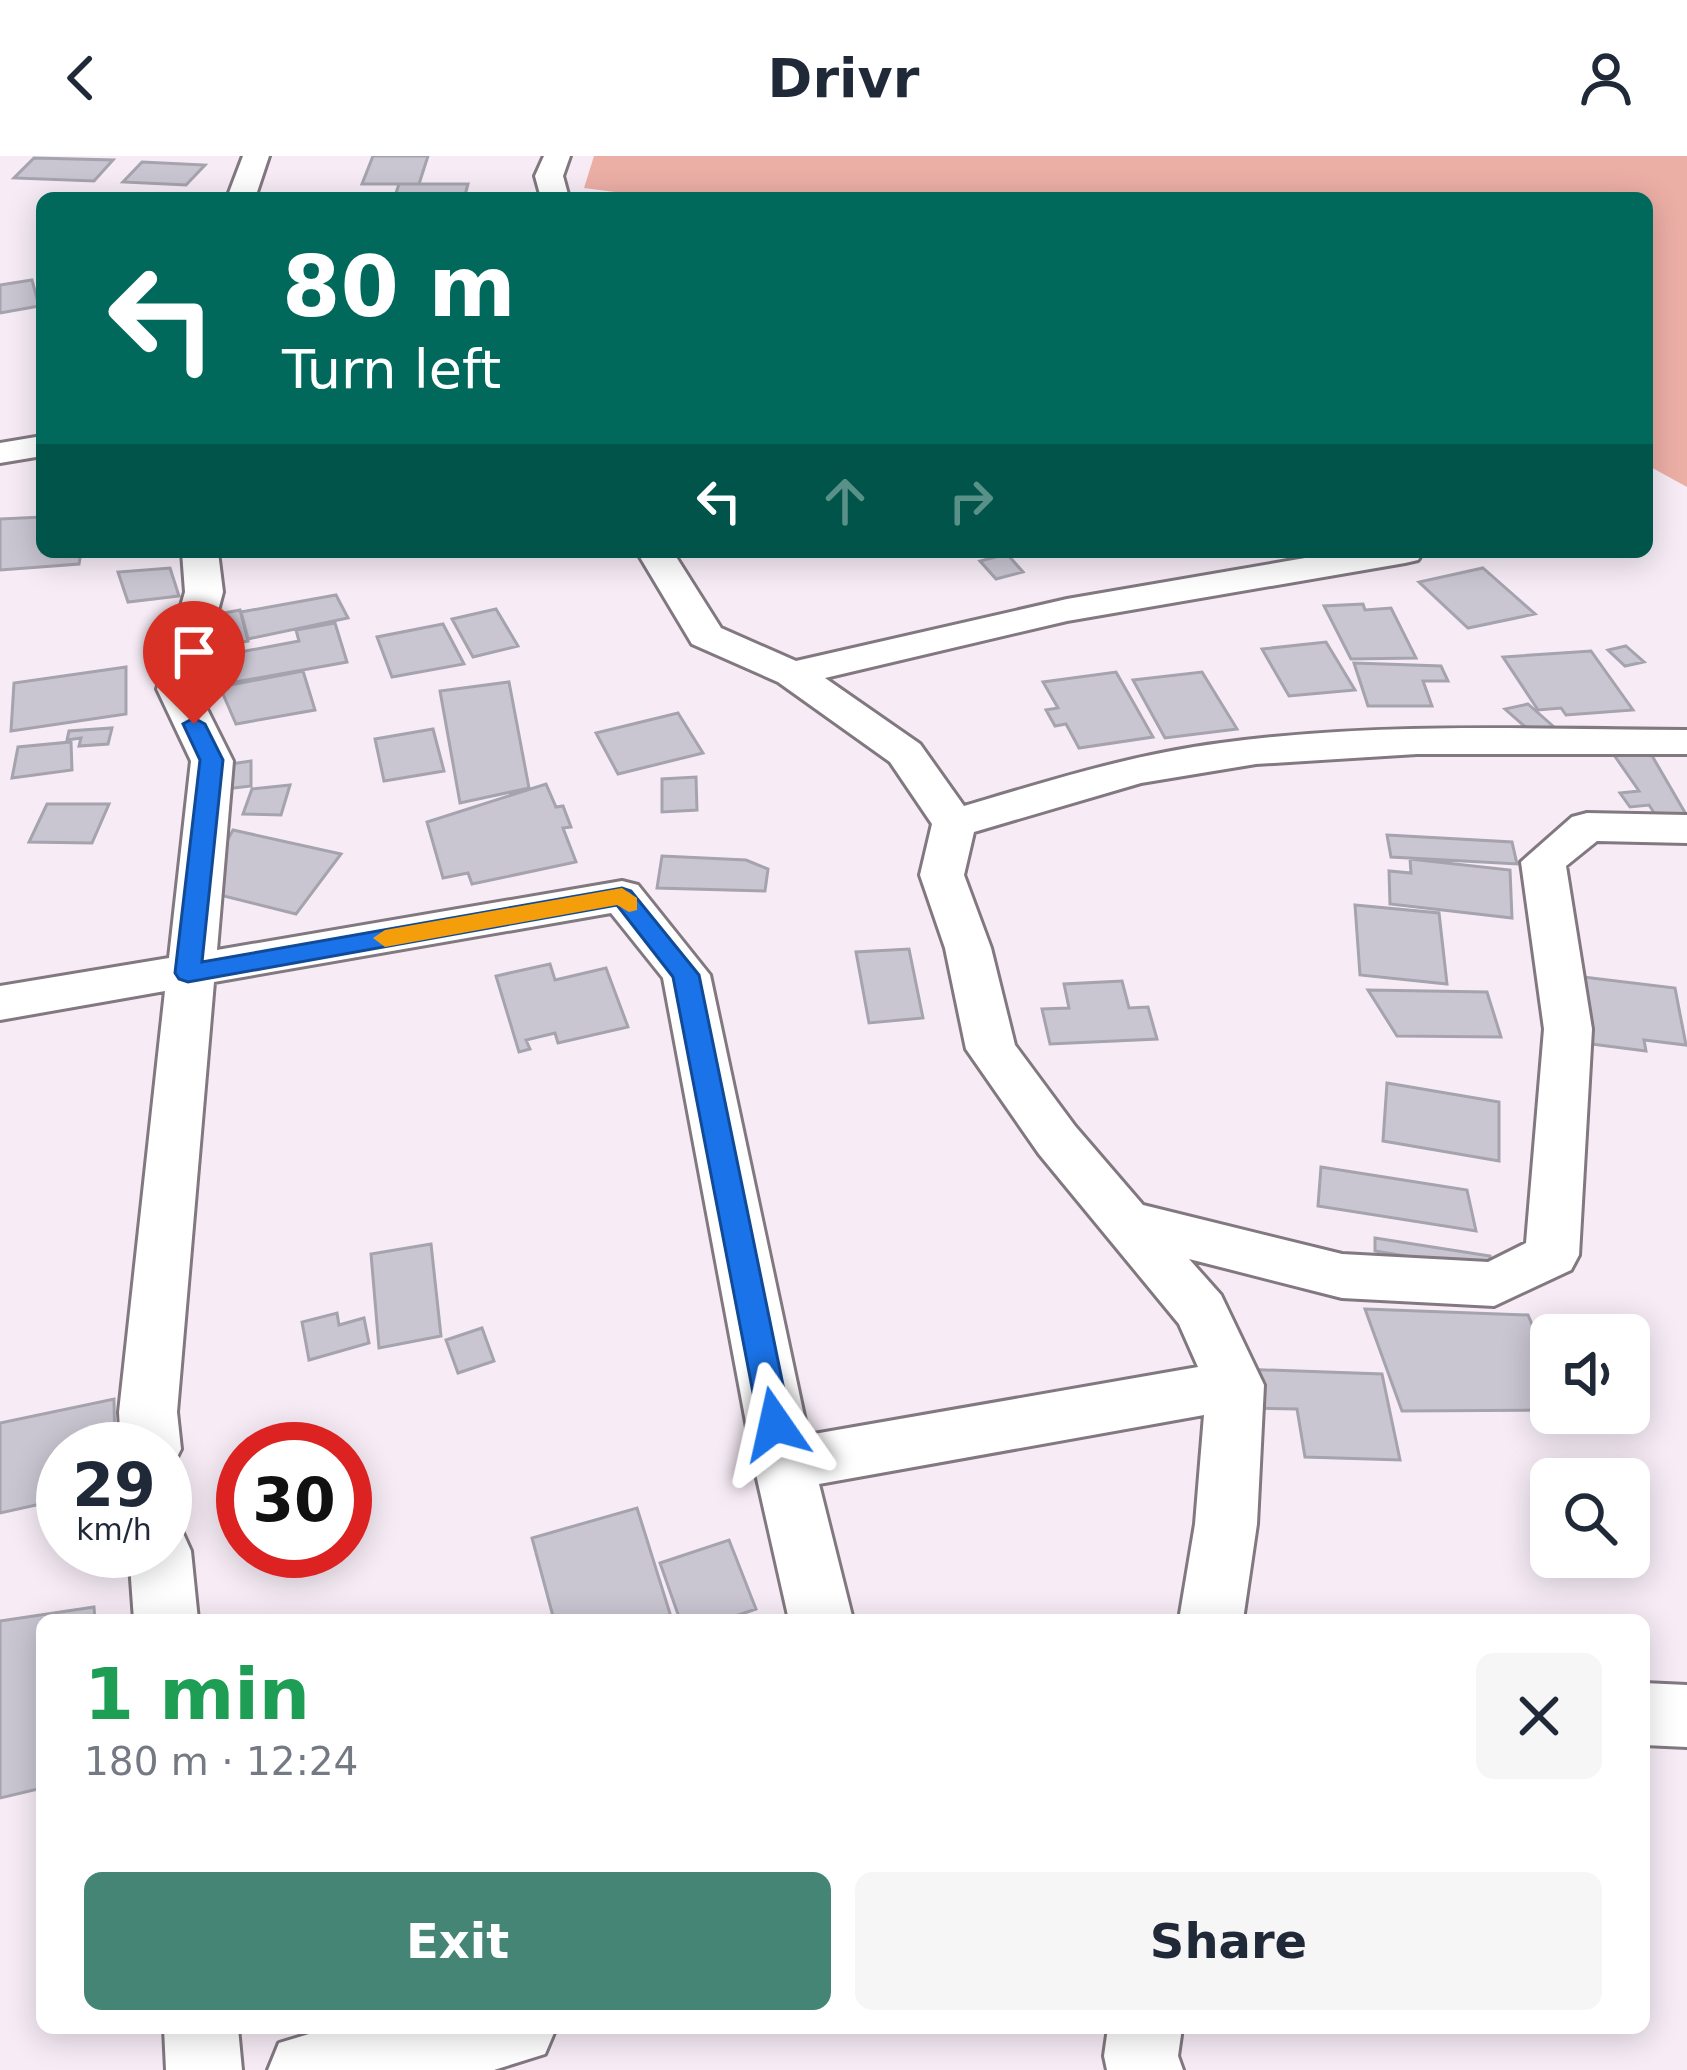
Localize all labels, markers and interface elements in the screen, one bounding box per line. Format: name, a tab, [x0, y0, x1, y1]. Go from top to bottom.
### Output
icon: back	[48, 45, 114, 111]
icon: person	[1573, 45, 1639, 111]
text: Drivr	[768, 47, 919, 110]
text: 80 m	[282, 238, 516, 336]
icon: left	[84, 240, 240, 396]
text: Turn left	[282, 338, 501, 401]
icon: left	[686, 468, 752, 534]
icon: ahead	[812, 468, 878, 534]
icon: right	[938, 468, 1004, 534]
pin	[143, 601, 245, 724]
icon: arrive	[161, 619, 227, 685]
map controls	[1530, 1314, 1650, 1578]
button: sound	[1530, 1314, 1650, 1434]
position arrow	[712, 1361, 838, 1487]
speed limit sign: 30	[216, 1422, 372, 1578]
text: 29	[72, 1450, 156, 1520]
button: search	[1530, 1458, 1650, 1578]
text: km/h	[76, 1512, 152, 1547]
text: 1 min	[84, 1652, 310, 1736]
button: close	[1476, 1653, 1602, 1779]
text: 180 m · 12:24	[84, 1739, 358, 1784]
button: Exit	[84, 1872, 831, 2010]
button: Share	[855, 1872, 1602, 2010]

